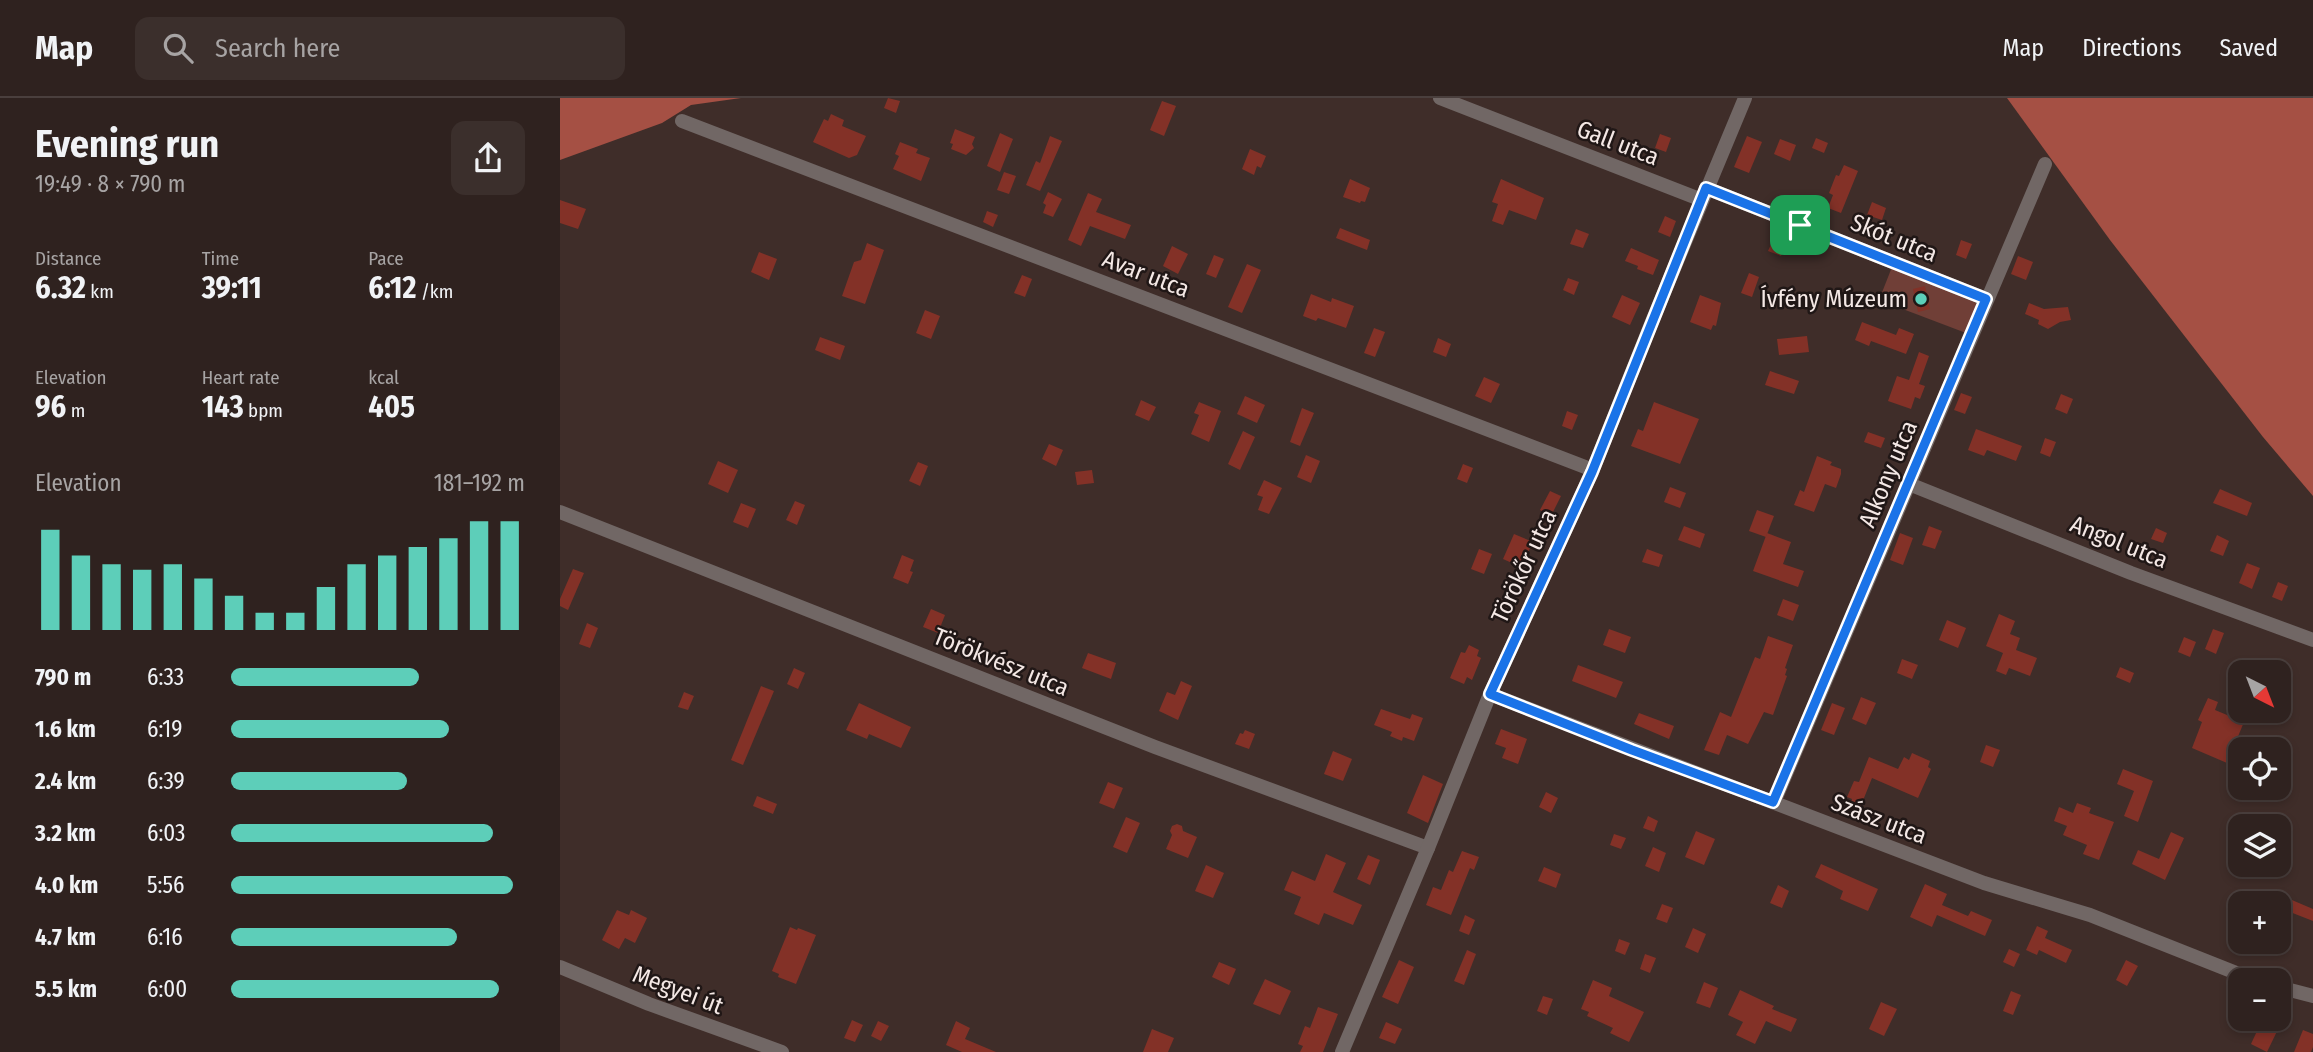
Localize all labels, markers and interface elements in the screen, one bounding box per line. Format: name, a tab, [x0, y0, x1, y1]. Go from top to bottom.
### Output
search box	[135, 17, 625, 80]
text: Map	[35, 28, 93, 68]
icon: search	[159, 29, 197, 67]
text: Search here	[215, 33, 340, 64]
text: Map	[2003, 34, 2044, 62]
text: Directions	[2082, 34, 2181, 62]
text: Saved	[2219, 34, 2278, 62]
street label: Gall utca	[1573, 115, 1663, 171]
text: Evening run	[35, 121, 219, 167]
button: share	[451, 121, 525, 195]
text: 19:49 · 8 × 790 m	[35, 170, 185, 198]
pin	[1770, 195, 1830, 255]
icon: arrive	[1781, 206, 1819, 244]
street label: Skót utca	[1847, 208, 1941, 268]
street label: Avar utca	[1099, 245, 1193, 303]
text: Distance	[35, 247, 102, 270]
text: Time	[202, 247, 239, 270]
text: Pace	[368, 247, 404, 270]
text: 6.32	[35, 270, 86, 306]
text: 39:11	[202, 270, 262, 306]
text: 6:12	[368, 270, 416, 306]
text: km	[86, 280, 114, 303]
text: /km	[416, 280, 453, 303]
place label: Ívfény Múzeum	[1760, 284, 1907, 313]
marker: Ívfény Múzeum	[1913, 291, 1929, 307]
text: Elevation	[35, 366, 107, 389]
text: Heart rate	[202, 366, 280, 389]
text: kcal	[368, 366, 399, 389]
text: 96	[35, 389, 66, 425]
text: 143	[202, 389, 244, 425]
text: 405	[368, 389, 415, 425]
text: m	[66, 399, 85, 422]
text: bpm	[244, 399, 283, 422]
street label: Alkony utca	[1853, 416, 1923, 532]
text: Elevation	[35, 469, 122, 497]
text: 181–192 m	[434, 469, 525, 497]
street label: Törökőr utca	[1485, 505, 1563, 627]
street label: Angol utca	[2066, 510, 2172, 574]
street label: Törökvész utca	[929, 622, 1073, 702]
north arrow	[2228, 660, 2291, 723]
map controls	[2228, 660, 2291, 1031]
text: 790 m	[35, 663, 91, 691]
text: 6:33	[147, 663, 184, 691]
text: 1.6 km	[35, 715, 96, 743]
text: 6:19	[147, 715, 183, 743]
button: locate	[2228, 737, 2291, 800]
text: 2.4 km	[35, 767, 96, 795]
text: 6:39	[147, 767, 185, 795]
street label: Szász utca	[1827, 788, 1931, 850]
button: layers	[2228, 814, 2291, 877]
text: 3.2 km	[35, 819, 96, 847]
text: 6:03	[147, 819, 185, 847]
text: 4.0 km	[35, 871, 98, 899]
text: 5:56	[147, 871, 185, 899]
button: +	[2228, 891, 2291, 954]
text: 4.7 km	[35, 923, 96, 951]
text: 6:16	[147, 923, 183, 951]
street label: Megyei út	[629, 960, 727, 1020]
button: −	[2228, 968, 2291, 1031]
text: 5.5 km	[35, 975, 97, 1003]
text: 6:00	[147, 975, 187, 1003]

